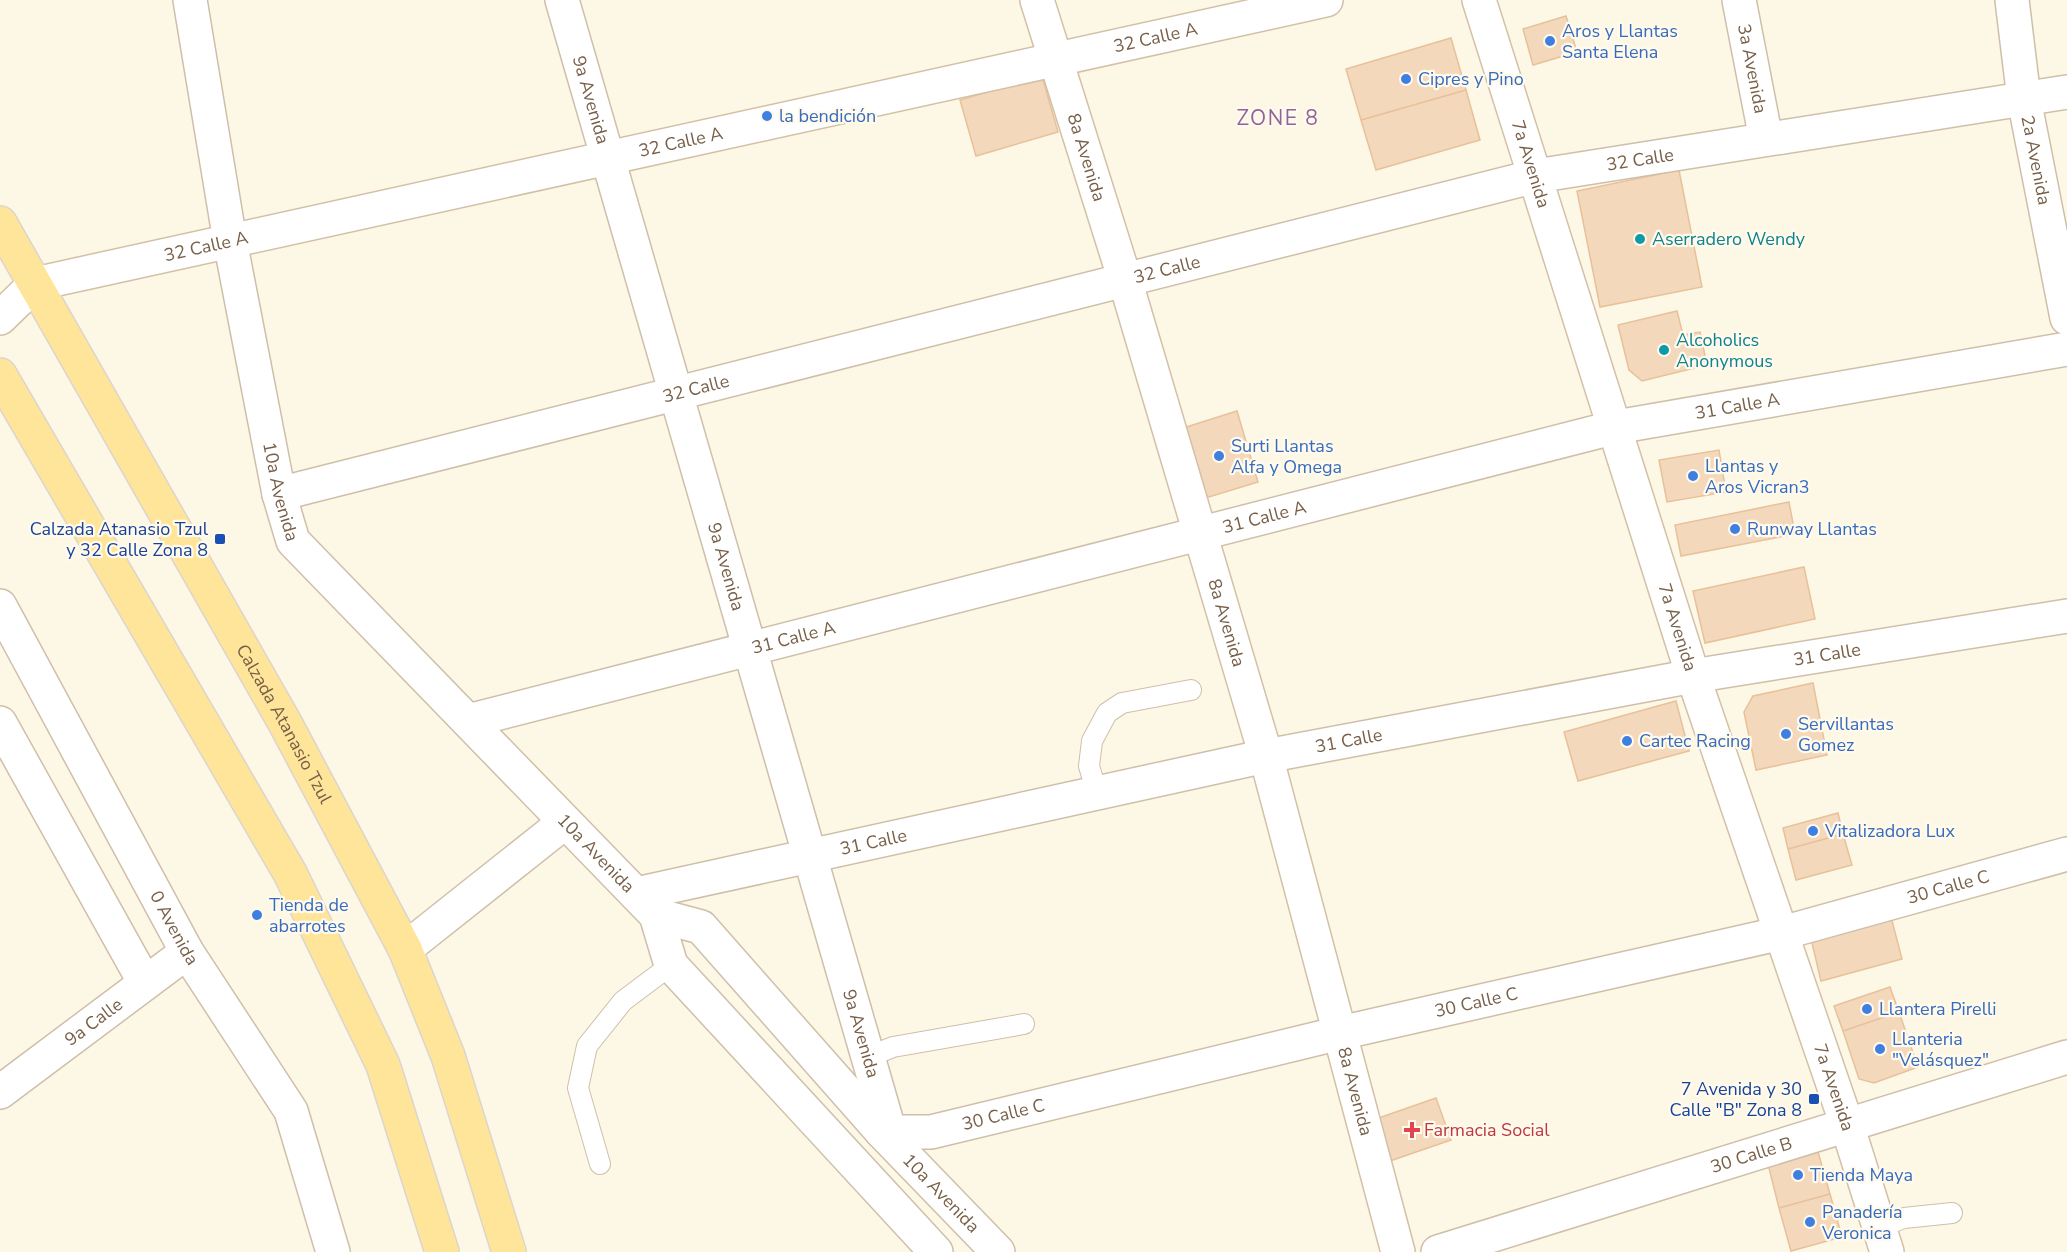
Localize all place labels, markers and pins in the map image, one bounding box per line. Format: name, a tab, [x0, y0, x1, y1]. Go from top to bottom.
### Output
place label: Aros y Llantas Santa Elena	[1562, 19, 1678, 64]
marker: Aros y Llantas Santa Elena	[1543, 34, 1557, 48]
place label: Cipres y Pino	[1418, 67, 1524, 91]
marker: Cipres y Pino	[1399, 72, 1413, 86]
place label: la bendición	[779, 104, 876, 128]
marker: la bendición	[760, 109, 774, 123]
place label: Aserradero Wendy	[1652, 227, 1806, 251]
marker: Aserradero Wendy	[1633, 232, 1647, 246]
place label: Alcoholics Anonymous	[1676, 328, 1773, 373]
marker: Alcoholics Anonymous	[1657, 343, 1671, 357]
place label: Surti Llantas Alfa y Omega	[1231, 434, 1342, 479]
marker: Surti Llantas Alfa y Omega	[1212, 449, 1226, 463]
place label: Llantas y Aros Vicran3	[1705, 454, 1810, 499]
marker: Llantas y Aros Vicran3	[1686, 469, 1700, 483]
place label: Calzada Atanasio Tzul y 32 Calle Zona 8	[30, 517, 209, 562]
place label: Runway Llantas	[1747, 517, 1877, 541]
marker: Runway Llantas	[1728, 522, 1742, 536]
marker: Calzada Atanasio Tzul y 32 Calle Zona 8	[213, 532, 227, 546]
place label: Servillantas Gomez	[1798, 712, 1894, 757]
marker: Servillantas Gomez	[1779, 727, 1793, 741]
place label: Cartec Racing	[1639, 729, 1751, 753]
marker: Cartec Racing	[1620, 734, 1634, 748]
place label: Vitalizadora Lux	[1824, 819, 1955, 843]
marker: Vitalizadora Lux	[1806, 824, 1820, 838]
place label: Tienda de abarrotes	[269, 893, 349, 938]
marker: Tienda de abarrotes	[250, 908, 264, 922]
place label: Llantera Pirelli	[1879, 997, 1996, 1021]
marker: Llantera Pirelli	[1860, 1002, 1874, 1016]
place label: Llanteria "Velásquez"	[1892, 1027, 1989, 1072]
marker: Llanteria "Velásquez"	[1873, 1042, 1887, 1056]
place label: 7 Avenida y 30 Calle "B" Zona 8	[1669, 1077, 1802, 1122]
marker: 7 Avenida y 30 Calle "B" Zona 8	[1807, 1092, 1821, 1106]
place label: Farmacia Social	[1424, 1118, 1550, 1142]
marker: Farmacia Social	[1405, 1123, 1419, 1137]
place label: Tienda Maya	[1810, 1163, 1913, 1187]
marker: Tienda Maya	[1791, 1168, 1805, 1182]
place label: Panadería Veronica	[1821, 1200, 1903, 1245]
marker: Panadería Veronica	[1803, 1215, 1817, 1229]

